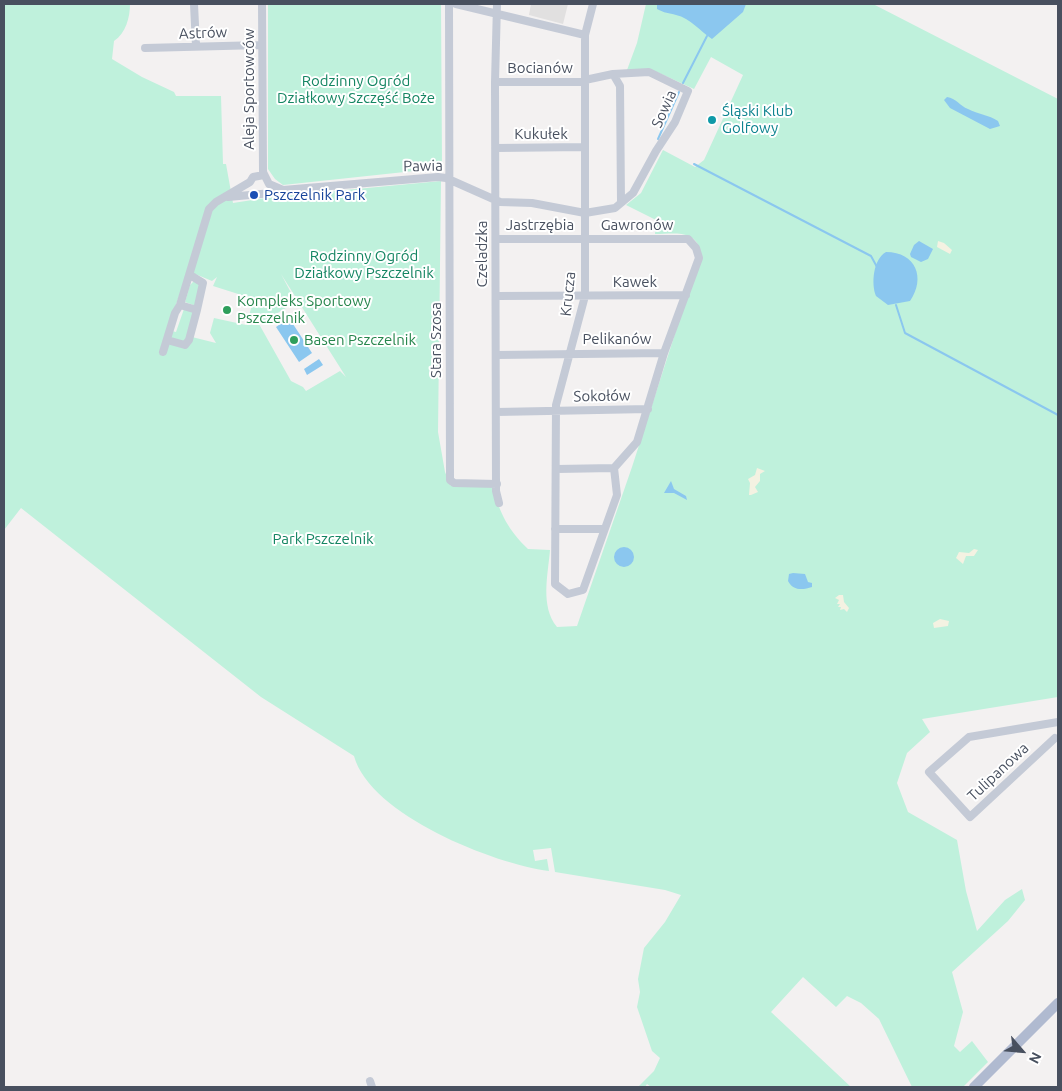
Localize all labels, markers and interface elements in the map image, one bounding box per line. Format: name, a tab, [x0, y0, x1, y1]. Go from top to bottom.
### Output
street label: Astrów	[178, 23, 228, 43]
street label: Aleja Sportowców	[240, 28, 258, 150]
street label: Bocianów	[507, 59, 573, 77]
park label: Rodzinny Ogród Działkowy Szczęść Boże	[277, 72, 435, 107]
street label: Sowia	[648, 87, 680, 131]
place label: Śląski Klub Golfowy	[722, 102, 793, 137]
marker: Śląski Klub Golfowy	[706, 114, 718, 126]
street label: Kukułek	[514, 125, 568, 143]
street label: Pawia	[403, 157, 443, 175]
place label: Pszczelnik Park	[264, 186, 365, 204]
marker: Pszczelnik Park	[248, 189, 260, 201]
street label: Jastrzębia	[506, 216, 574, 234]
street label: Gawronów	[601, 216, 673, 234]
street label: Czeladzka	[473, 221, 491, 287]
park label: Rodzinny Ogród Działkowy Pszczelnik	[294, 247, 434, 282]
street label: Krucza	[557, 271, 579, 317]
street label: Kawek	[613, 273, 657, 291]
place label: Kompleks Sportowy Pszczelnik	[237, 292, 371, 327]
street label: Stara Szosa	[427, 302, 445, 378]
marker: Kompleks Sportowy Pszczelnik	[221, 304, 233, 316]
street label: Pelikanów	[583, 330, 651, 348]
place label: Basen Pszczelnik	[304, 331, 416, 349]
marker: Basen Pszczelnik	[288, 334, 300, 346]
street label: Sokołów	[573, 387, 631, 405]
park label: Park Pszczelnik	[272, 530, 374, 548]
street label: Tulipanowa	[964, 739, 1032, 805]
north arrow	[997, 1026, 1047, 1076]
text: N	[1026, 1050, 1045, 1066]

